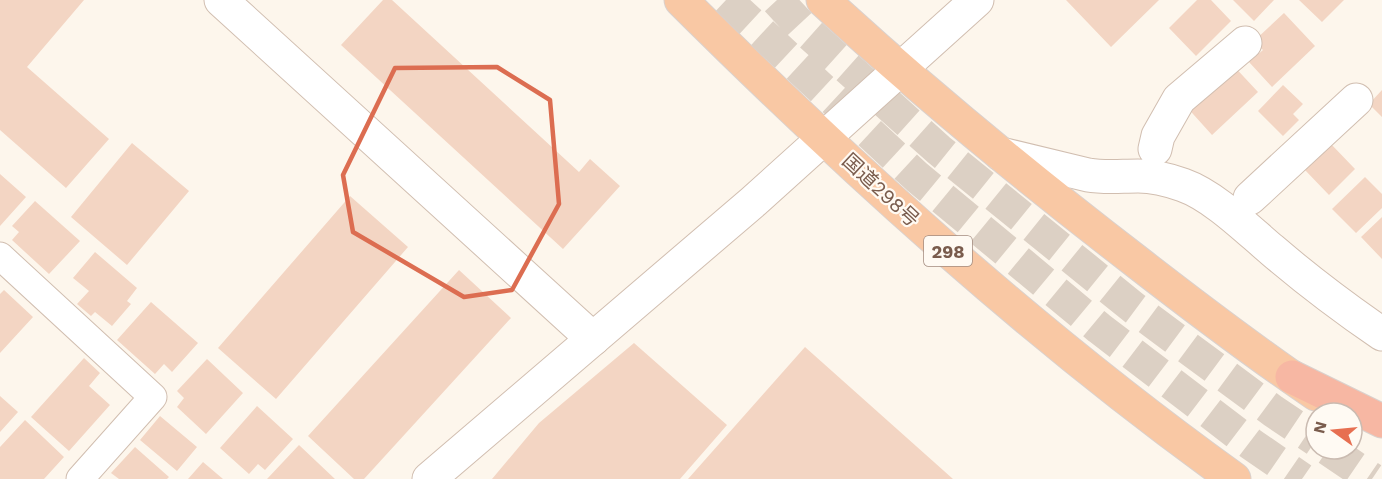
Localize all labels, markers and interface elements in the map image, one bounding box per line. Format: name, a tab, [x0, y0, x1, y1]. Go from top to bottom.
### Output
street label: 国道298号	[838, 148, 924, 232]
road number: 298	[924, 236, 972, 266]
north arrow	[1304, 401, 1364, 461]
text: N	[1309, 419, 1331, 435]

